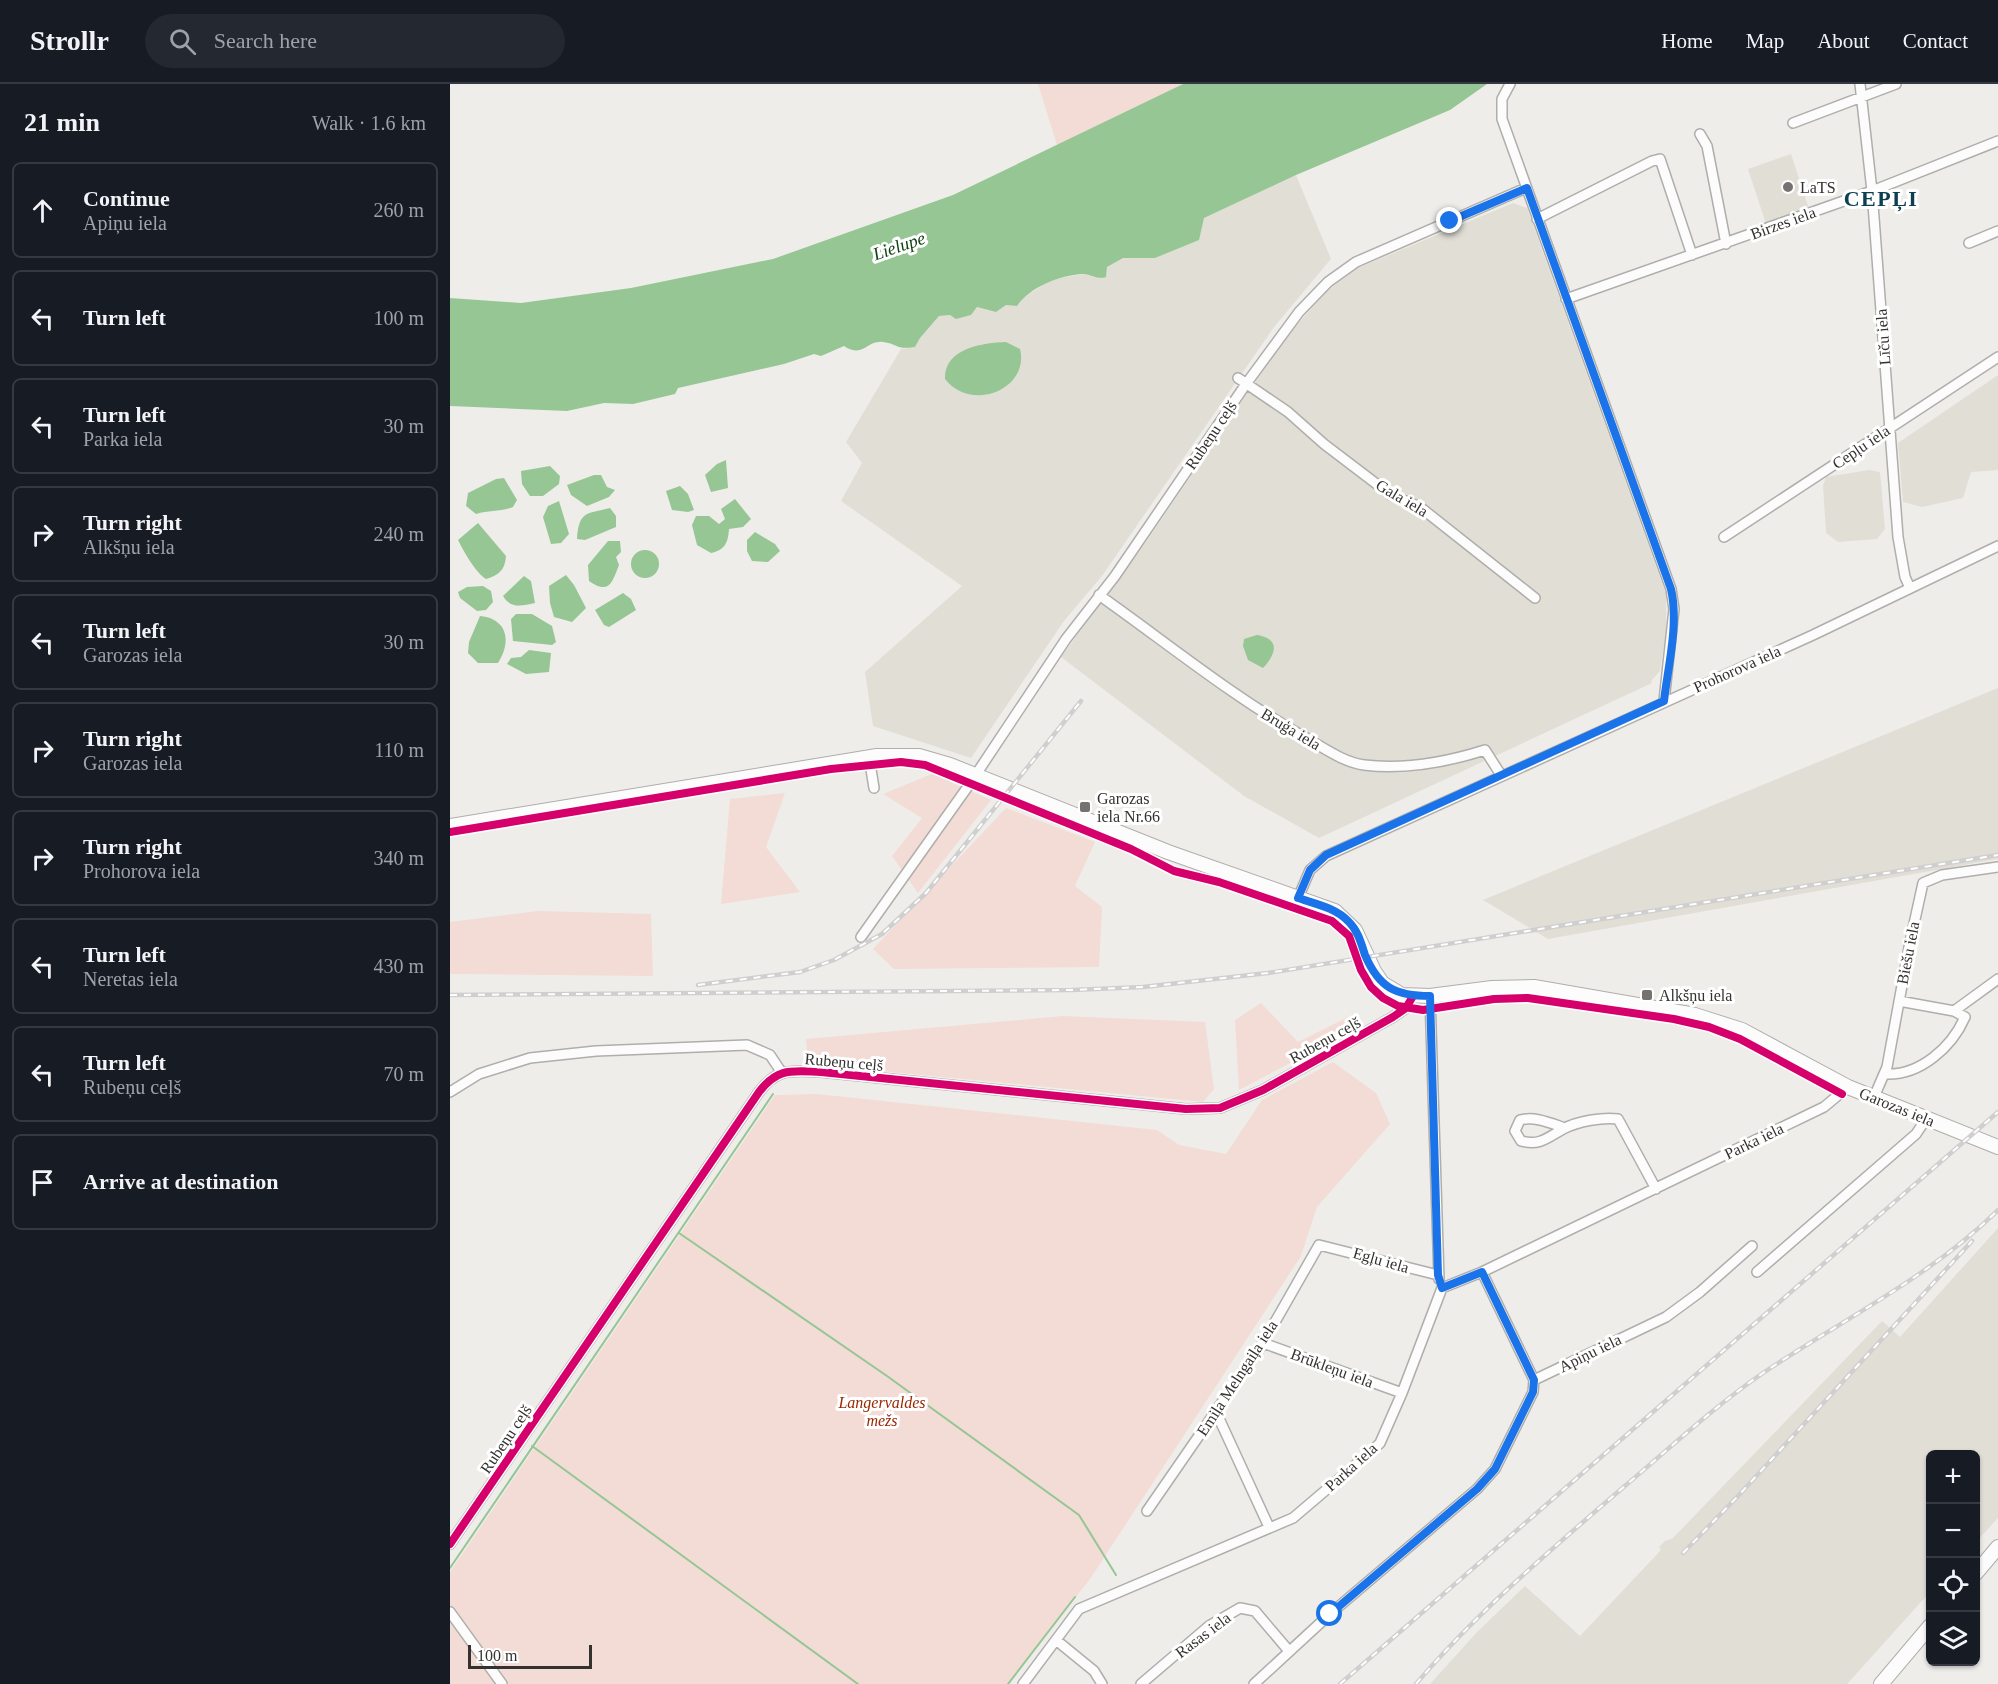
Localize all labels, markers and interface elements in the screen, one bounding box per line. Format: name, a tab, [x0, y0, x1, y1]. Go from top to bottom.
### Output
search box	[145, 14, 565, 68]
text: Strollr	[30, 25, 109, 56]
icon: search	[166, 25, 199, 58]
text: Search here	[214, 28, 317, 53]
text: Home	[1661, 29, 1713, 53]
text: Map	[1746, 29, 1784, 53]
text: About	[1817, 29, 1870, 53]
text: Contact	[1903, 29, 1968, 53]
text: 21 min	[24, 108, 100, 137]
text: Walk · 1.6 km	[312, 112, 426, 134]
place label: LaTS	[1800, 179, 1836, 196]
marker: LaTS	[1781, 180, 1795, 194]
text: Continue	[83, 186, 170, 211]
district label: CEPĻI	[1844, 186, 1918, 212]
icon: ahead	[26, 194, 59, 227]
text: 260 m	[373, 199, 424, 221]
street label: Birzes iela	[1748, 203, 1818, 243]
route end	[1436, 207, 1462, 233]
text: Apiņu iela	[83, 212, 167, 234]
water label: Lielupe	[869, 228, 928, 265]
icon: left	[26, 302, 59, 335]
text: Turn left	[83, 305, 166, 330]
text: 100 m	[373, 307, 424, 329]
street label: Līču iela	[1873, 308, 1893, 366]
street label: Rubeņu ceļš	[1182, 398, 1241, 473]
text: Turn left	[83, 402, 166, 427]
icon: left	[26, 410, 59, 443]
text: 30 m	[383, 415, 424, 437]
street label: Cepļu iela	[1829, 422, 1893, 473]
text: Parka iela	[83, 428, 162, 450]
street label: Gala iela	[1373, 476, 1431, 520]
text: Turn right	[83, 510, 182, 535]
icon: right	[26, 518, 59, 551]
text: 240 m	[373, 523, 424, 545]
text: Alkšņu iela	[83, 536, 175, 558]
text: Turn left	[83, 618, 166, 643]
icon: left	[26, 626, 59, 659]
text: 30 m	[383, 631, 424, 653]
street label: Prohorova iela	[1691, 642, 1783, 696]
text: Garozas iela	[83, 644, 182, 666]
street label: Bruģa iela	[1258, 705, 1324, 754]
text: Turn right	[83, 726, 182, 751]
icon: right	[26, 734, 59, 767]
text: 110 m	[374, 739, 424, 761]
text: Garozas iela	[83, 752, 182, 774]
place label: Garozas iela Nr.66	[1097, 790, 1160, 825]
marker: Garozas iela Nr.66	[1078, 800, 1092, 814]
text: Turn right	[83, 834, 182, 859]
icon: right	[26, 842, 59, 875]
text: 340 m	[373, 847, 424, 869]
text: Prohorova iela	[83, 860, 200, 882]
street label: Biešu iela	[1894, 920, 1922, 986]
text: Turn left	[83, 942, 166, 967]
icon: left	[26, 950, 59, 983]
text: 430 m	[373, 955, 424, 977]
text: Neretas iela	[83, 968, 178, 990]
place label: Alkšņu iela	[1659, 987, 1732, 1005]
marker: Alkšņu iela	[1640, 988, 1654, 1002]
street label: Rubeņu ceļš	[1286, 1013, 1364, 1067]
text: Turn left	[83, 1050, 166, 1075]
street label: Rubeņu ceļš	[804, 1050, 884, 1075]
icon: left	[26, 1058, 59, 1091]
text: 70 m	[383, 1063, 424, 1085]
text: Rubeņu ceļš	[83, 1076, 181, 1098]
street label: Garozas iela	[1857, 1084, 1937, 1130]
street label: Parka iela	[1722, 1119, 1786, 1163]
icon: arrive	[26, 1166, 59, 1199]
text: Arrive at destination	[83, 1169, 279, 1194]
street label: Egļu iela	[1351, 1244, 1411, 1277]
street label: Emiļa Melngaiļa iela	[1193, 1317, 1282, 1439]
street label: Apiņu iela	[1556, 1331, 1624, 1376]
street label: Brūkleņu iela	[1288, 1345, 1376, 1392]
park label: Langervaldes mežs	[837, 1394, 926, 1429]
street label: Rubeņu ceļš	[477, 1402, 536, 1477]
street label: Parka iela	[1322, 1439, 1380, 1495]
map controls	[1926, 1450, 1980, 1666]
button: +	[1926, 1450, 1980, 1504]
button: −	[1926, 1504, 1980, 1558]
button: locate	[1926, 1558, 1980, 1612]
route start	[1316, 1600, 1342, 1626]
street label: Rasas iela	[1172, 1609, 1234, 1661]
button: layers	[1926, 1612, 1980, 1666]
scale bar	[468, 1642, 592, 1670]
text: 100 m	[477, 1647, 517, 1664]

